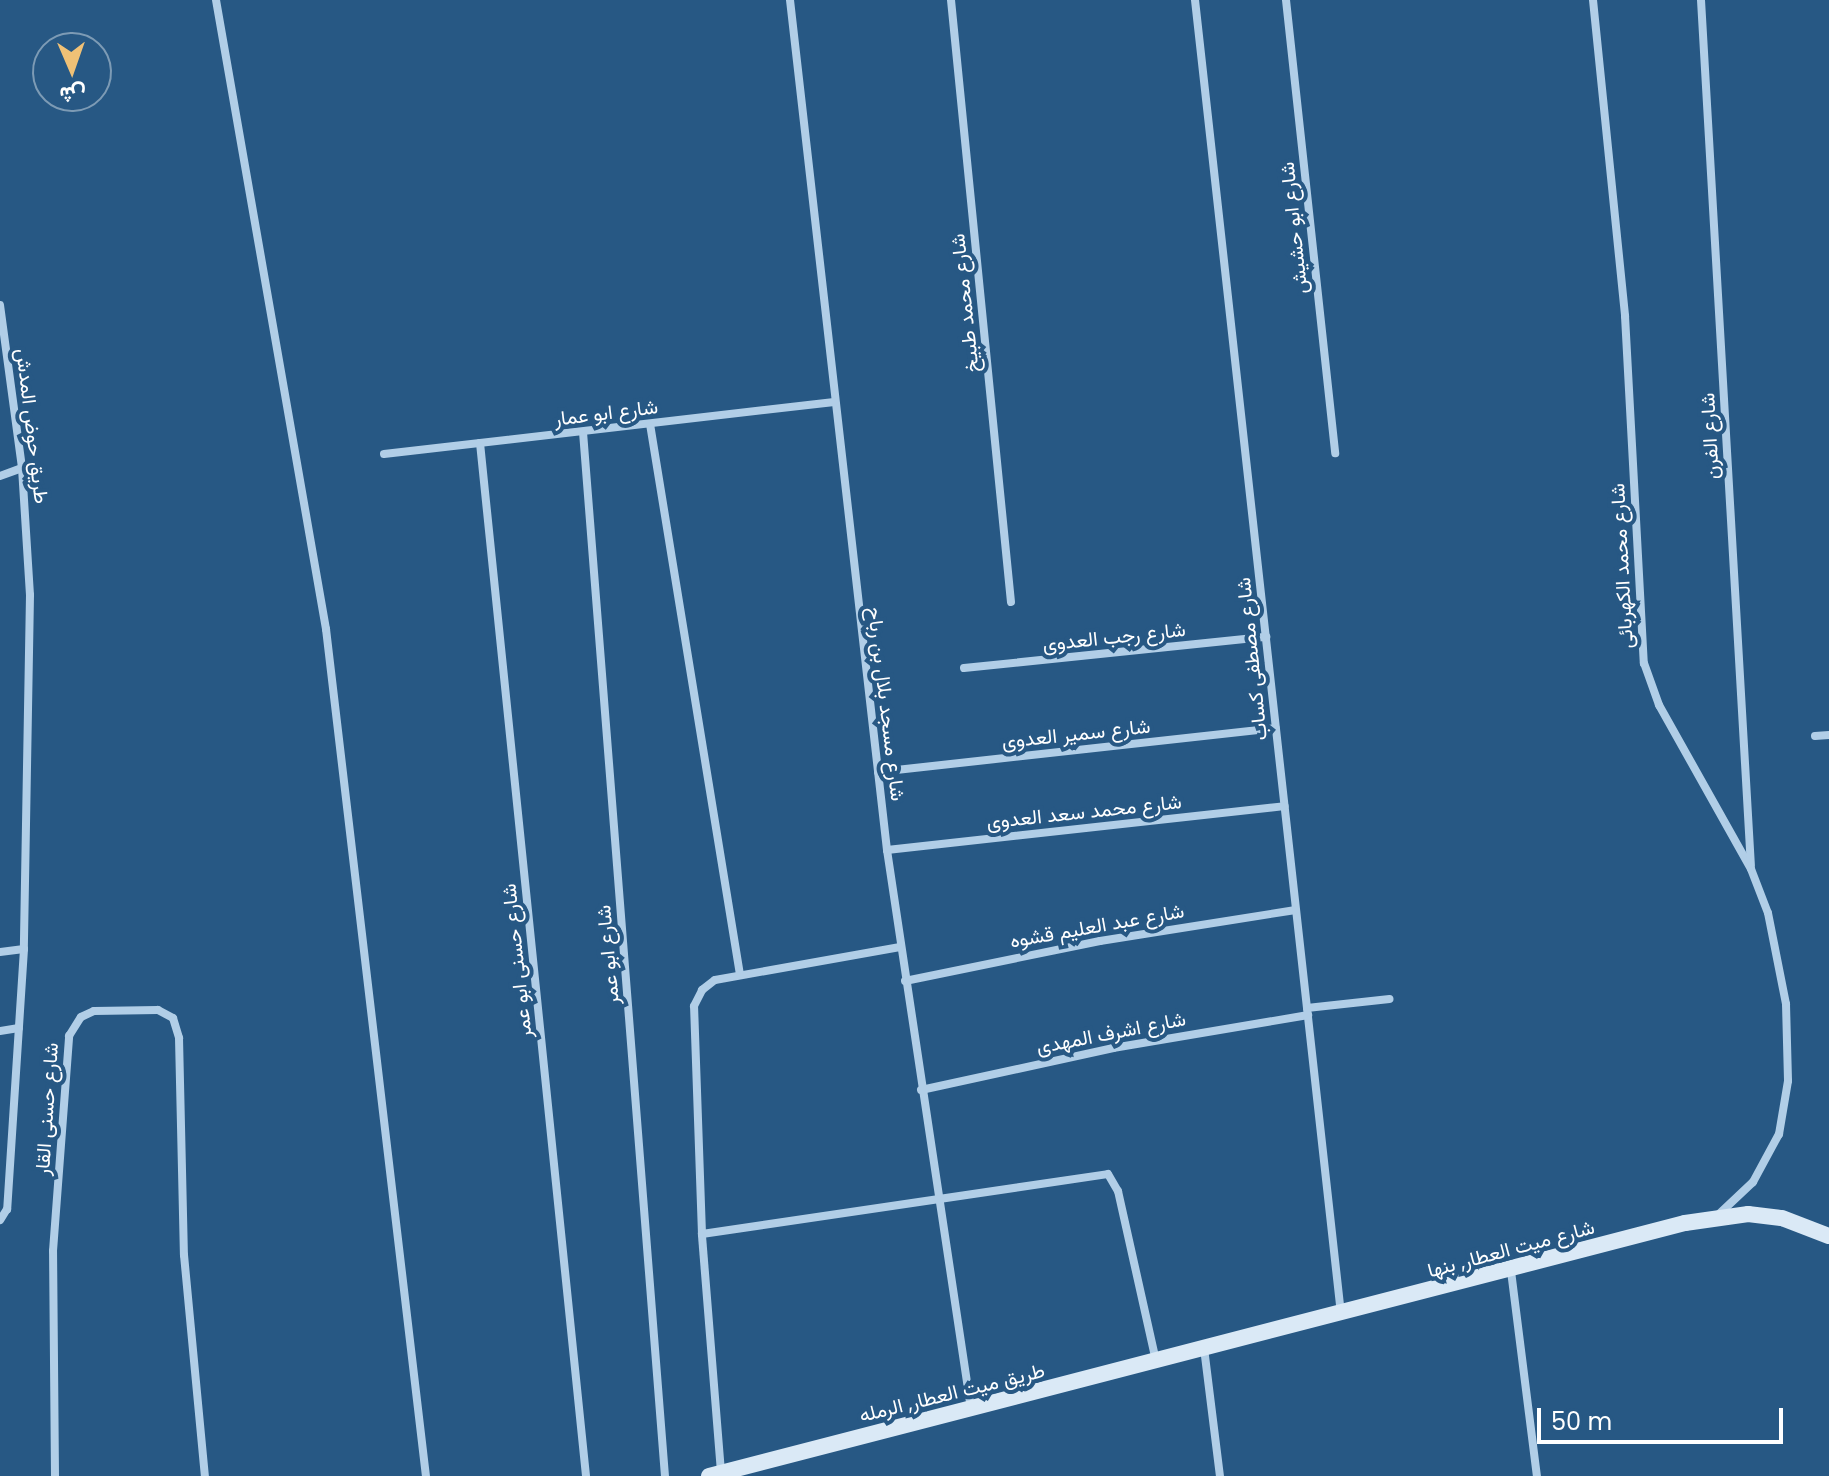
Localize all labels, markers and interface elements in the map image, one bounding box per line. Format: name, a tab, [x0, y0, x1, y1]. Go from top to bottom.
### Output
north arrow	[32, 32, 112, 112]
text: ش	[59, 79, 87, 110]
street label: شارع ابو حشيش	[1275, 161, 1313, 295]
street label: شارع محمد طبيخ	[946, 232, 984, 374]
street label: طريق حوض المدش	[11, 347, 53, 505]
street label: شارع الفرن	[1696, 392, 1724, 480]
street label: شارع ابو عمار	[553, 395, 659, 431]
street label: شارع محمد الكهربائى	[1606, 483, 1638, 649]
street label: شارع مصطفى كساب	[1232, 576, 1272, 742]
street label: شارع مسجد بلال بن رباح	[862, 606, 910, 802]
street label: شارع رجب العدوى	[1041, 618, 1187, 656]
street label: شارع سمير العدوى	[1001, 714, 1151, 754]
street label: شارع محمد سعد العدوى	[985, 790, 1183, 834]
street label: شارع حسنى ابو عمر	[497, 883, 537, 1039]
street label: شارع عبد العليم قشوه	[1008, 899, 1186, 953]
street label: شارع ابو عمر	[592, 904, 624, 1006]
street label: شارع اشرف المهدى	[1034, 1007, 1188, 1059]
street label: شارع حسنى القار	[30, 1042, 64, 1176]
street label: شارع ميت العطار, بنها	[1425, 1215, 1597, 1283]
street label: طريق ميت العطار, الرمله	[857, 1358, 1047, 1428]
scale bar	[1541, 1392, 1787, 1442]
text: 50 m	[1551, 1405, 1612, 1438]

